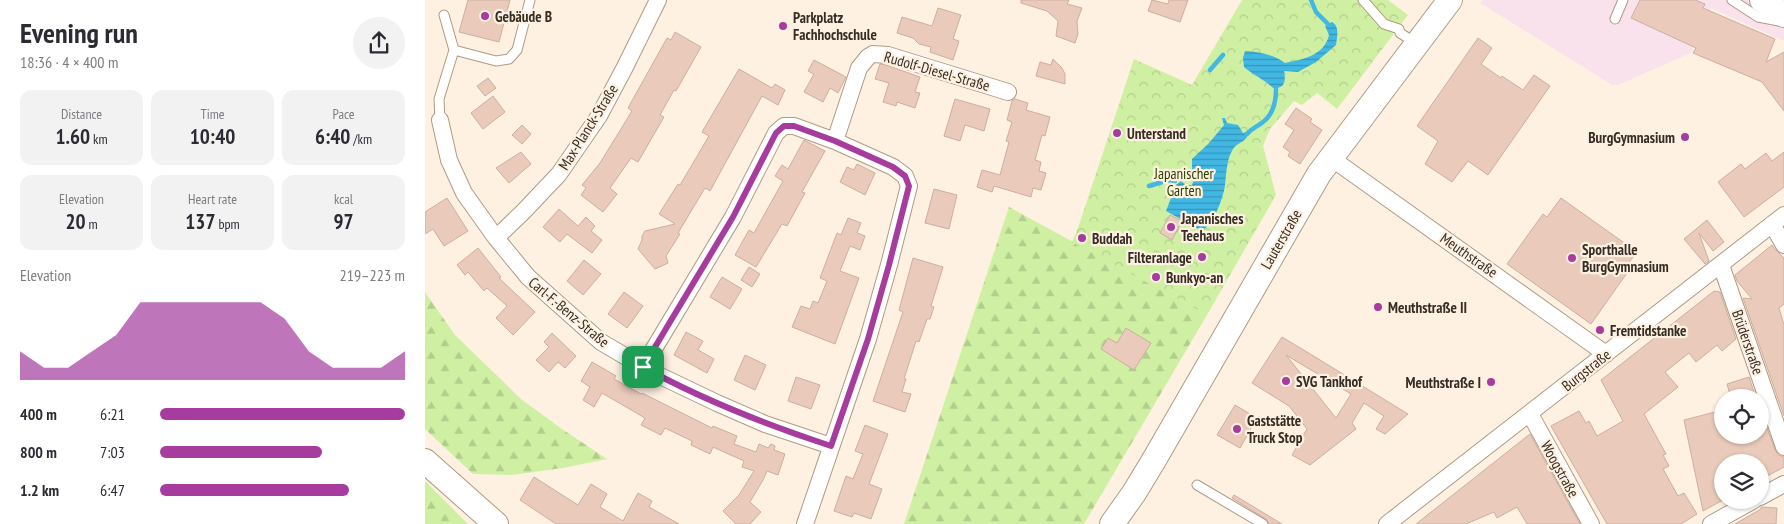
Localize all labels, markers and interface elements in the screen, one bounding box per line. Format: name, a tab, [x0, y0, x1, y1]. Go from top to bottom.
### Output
place label: Gebäude B	[495, 7, 552, 26]
place label: Parkplatz Fachhochschule	[793, 8, 877, 44]
marker: Gebäude B	[479, 10, 491, 22]
text: Evening run	[20, 14, 138, 51]
button: share	[353, 17, 405, 69]
marker: Parkplatz Fachhochschule	[777, 20, 789, 32]
street label: Rudolf-Diesel-Straße	[882, 47, 992, 95]
text: 18:36 · 4 × 400 m	[20, 52, 118, 72]
street label: Max-Planck-Straße	[554, 81, 622, 173]
text: Distance	[61, 105, 102, 123]
text: Time	[200, 105, 225, 123]
text: Pace	[332, 105, 355, 123]
text: 1.60	[55, 123, 90, 150]
text: 10:40	[190, 123, 235, 150]
text: 6:40	[315, 123, 350, 150]
place label: Unterstand	[1127, 124, 1186, 143]
marker: Unterstand	[1111, 127, 1123, 139]
place label: BurgGymnasium	[1588, 128, 1675, 147]
text: km	[90, 130, 108, 148]
text: /km	[350, 130, 372, 148]
marker: BurgGymnasium	[1679, 131, 1691, 143]
park label: Japanischer Garten	[1153, 164, 1215, 200]
text: Elevation	[59, 190, 104, 208]
text: Heart rate	[188, 190, 237, 208]
text: kcal	[334, 190, 353, 208]
street label: Lauterstraße	[1256, 206, 1306, 272]
text: 20	[65, 208, 85, 235]
text: 137	[185, 208, 215, 235]
text: 97	[333, 208, 354, 235]
place label: Japanisches Teehaus	[1180, 209, 1243, 245]
text: m	[85, 215, 98, 233]
text: bpm	[215, 215, 240, 233]
marker: Japanisches Teehaus	[1165, 221, 1177, 233]
street label: Meuthstraße	[1437, 228, 1501, 282]
place label: Buddah	[1092, 229, 1133, 248]
marker: Buddah	[1076, 232, 1088, 244]
place label: Sporthalle BurgGymnasium	[1582, 240, 1669, 276]
place label: Filteranlage	[1128, 248, 1192, 267]
marker: Filteranlage	[1196, 251, 1208, 263]
marker: Sporthalle BurgGymnasium	[1566, 252, 1578, 264]
text: Elevation	[20, 265, 71, 285]
text: 219–223 m	[340, 265, 405, 285]
place label: Bunkyo-an	[1166, 268, 1223, 287]
marker: Bunkyo-an	[1150, 271, 1162, 283]
street label: Carl-F.-Benz-Straße	[525, 273, 613, 351]
place label: Meuthstraße II	[1388, 298, 1467, 317]
marker: Meuthstraße II	[1372, 301, 1384, 313]
street label: Brüderstraße	[1728, 307, 1768, 377]
place label: Fremtidstanke	[1610, 321, 1686, 340]
marker: Fremtidstanke	[1594, 324, 1606, 336]
street label: Burgstraße	[1558, 345, 1614, 395]
pin	[622, 346, 664, 388]
icon: arrive	[629, 353, 657, 381]
place label: SVG Tankhof	[1296, 372, 1363, 391]
place label: Meuthstraße I	[1406, 373, 1481, 392]
marker: SVG Tankhof	[1280, 375, 1292, 387]
marker: Meuthstraße I	[1485, 376, 1497, 388]
map controls	[1714, 389, 1769, 509]
button: locate	[1714, 389, 1769, 444]
text: 400 m	[20, 404, 57, 424]
text: 6:21	[100, 404, 125, 424]
place label: Gaststätte Truck Stop	[1247, 411, 1303, 447]
marker: Gaststätte Truck Stop	[1231, 423, 1243, 435]
street label: Woogstraße	[1537, 437, 1583, 501]
text: 800 m	[20, 442, 57, 462]
text: 7:03	[100, 442, 125, 462]
button: layers	[1714, 454, 1769, 509]
text: 1.2 km	[20, 480, 59, 500]
text: 6:47	[100, 480, 125, 500]

